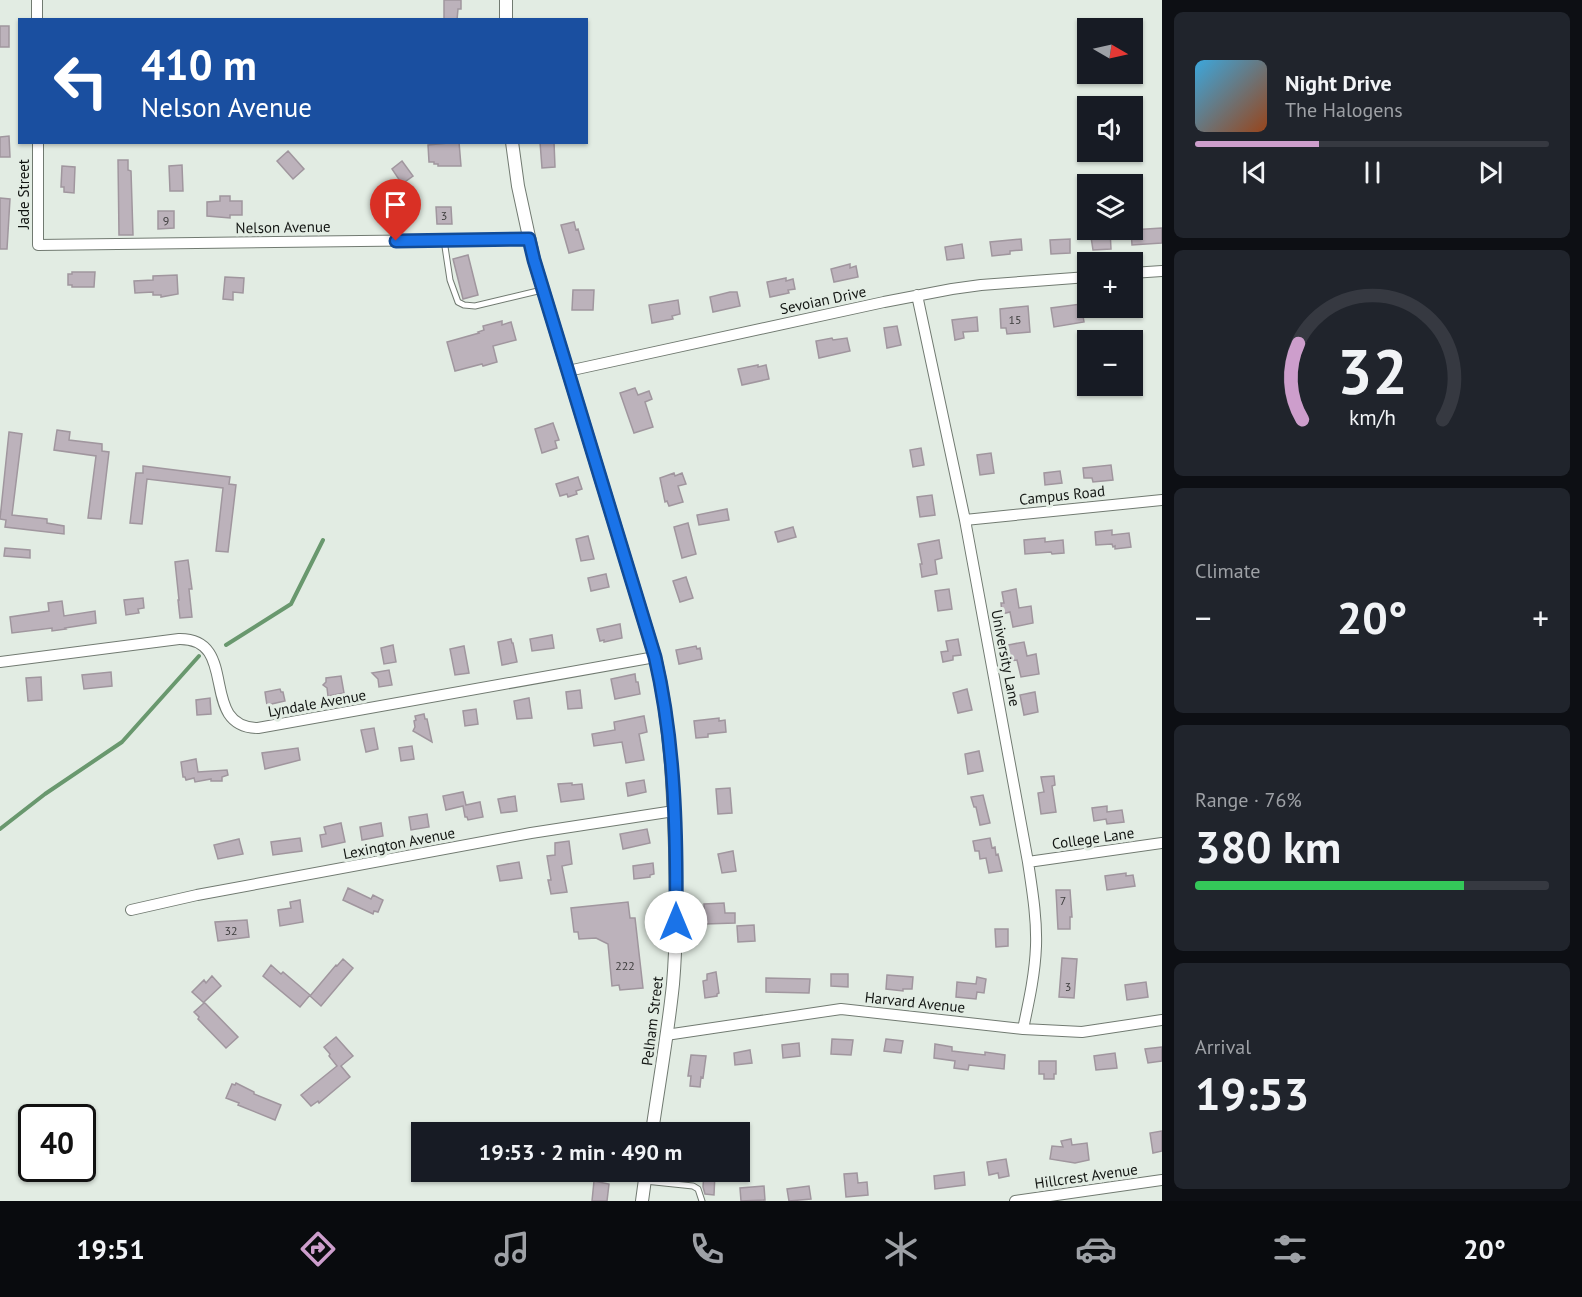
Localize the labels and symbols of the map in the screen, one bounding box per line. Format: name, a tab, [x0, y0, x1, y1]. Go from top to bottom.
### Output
north arrow	[1077, 18, 1143, 84]
street label: Jade Street	[14, 159, 33, 230]
pin	[370, 179, 421, 241]
house number: 3	[441, 208, 447, 223]
house number: 9	[163, 213, 169, 228]
street label: Nelson Avenue	[235, 217, 331, 237]
street label: Sevoian Drive	[778, 282, 868, 318]
house number: 15	[1008, 312, 1022, 327]
street label: Campus Road	[1018, 481, 1106, 509]
street label: University Lane	[987, 608, 1025, 708]
street label: Lyndale Avenue	[266, 685, 368, 721]
street label: Lexington Avenue	[341, 823, 457, 863]
street label: College Lane	[1051, 823, 1135, 853]
position arrow	[644, 890, 708, 954]
house number: 7	[1060, 893, 1066, 908]
house number: 32	[224, 923, 238, 938]
house number: 222	[615, 958, 635, 973]
street label: Pelham Street	[637, 975, 667, 1067]
house number: 3	[1065, 979, 1071, 994]
street label: Harvard Avenue	[864, 987, 966, 1017]
speed limit sign: 40	[18, 1104, 96, 1182]
street label: Hillcrest Avenue	[1033, 1159, 1139, 1193]

